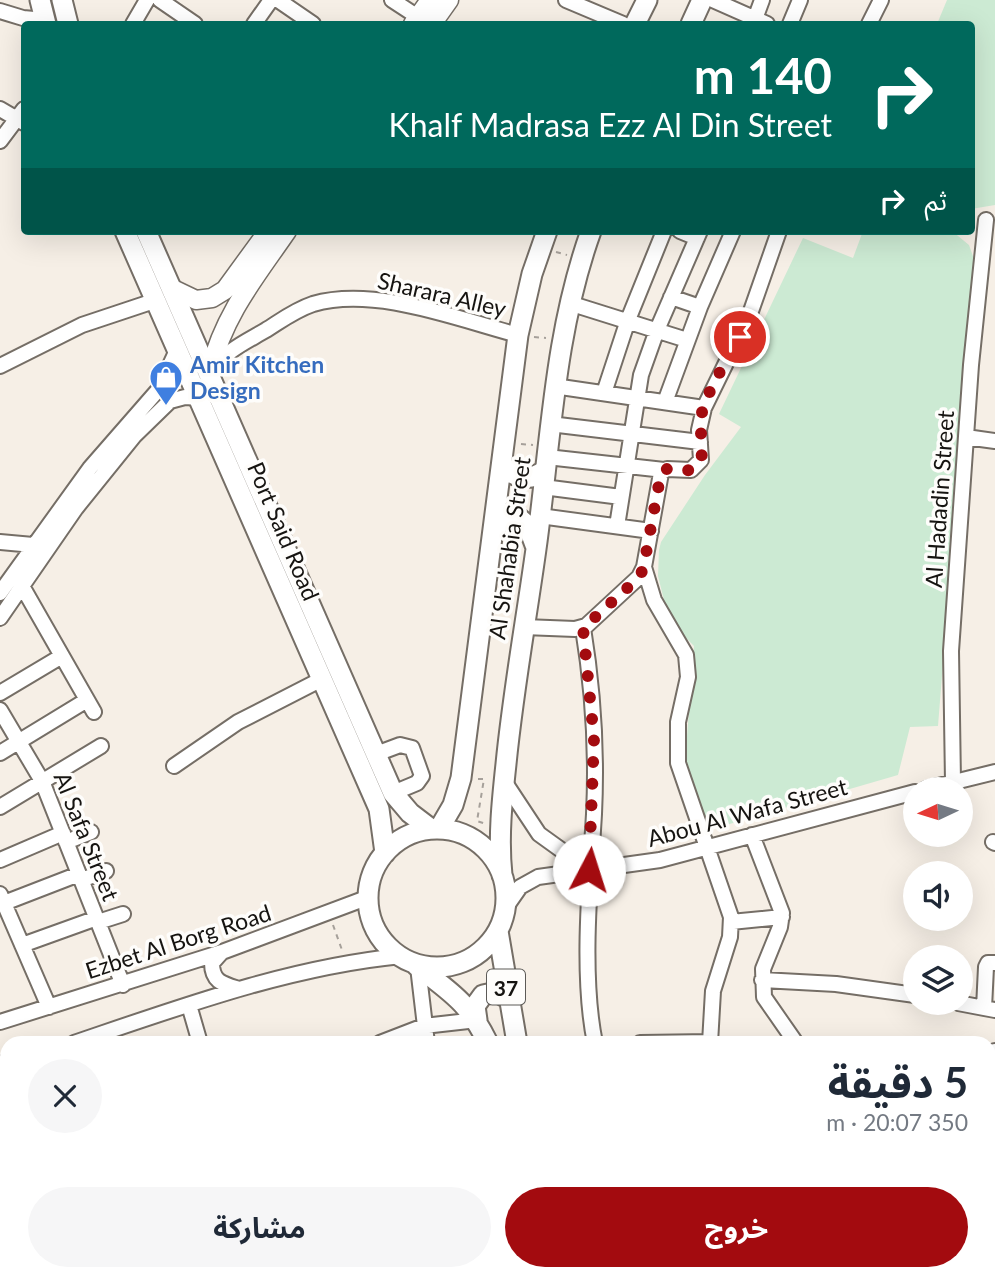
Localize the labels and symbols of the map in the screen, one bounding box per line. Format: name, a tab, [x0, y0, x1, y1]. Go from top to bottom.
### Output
street label: Sharara Alley	[375, 266, 509, 322]
pin	[710, 307, 770, 367]
place label: Amir Kitchen Design	[189, 350, 324, 404]
shop icon: Amir Kitchen Design	[147, 358, 185, 407]
street label: Al Hadadin Street	[919, 409, 959, 589]
street label: Al Shahabia Street	[482, 454, 536, 641]
street label: Port Said Road	[242, 458, 326, 604]
street label: Al Safa Street	[48, 768, 126, 905]
street label: Abou Al Wafa Street	[644, 772, 851, 852]
north arrow	[903, 777, 973, 847]
position arrow	[552, 833, 626, 907]
street label: Ezbet Al Borg Road	[82, 898, 274, 984]
road number: 37	[487, 970, 525, 1004]

